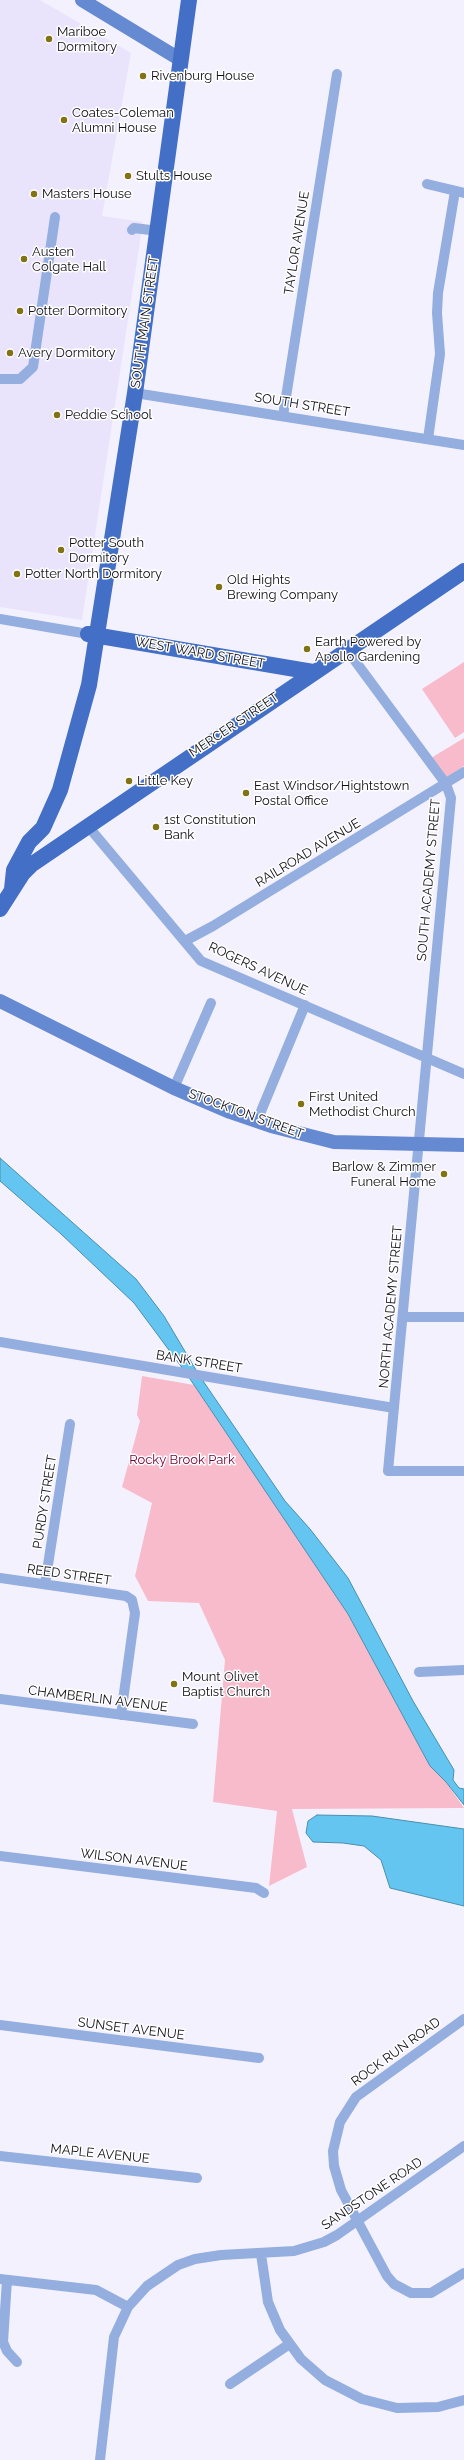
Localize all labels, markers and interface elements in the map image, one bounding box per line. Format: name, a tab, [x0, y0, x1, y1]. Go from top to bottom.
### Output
place label: Mariboe Dormitory	[57, 24, 117, 55]
marker: Mariboe Dormitory	[44, 34, 54, 44]
place label: Rivenburg House	[151, 68, 254, 84]
marker: Rivenburg House	[138, 71, 148, 81]
place label: Coates-Coleman Alumni House	[72, 105, 174, 136]
marker: Coates-Coleman Alumni House	[59, 115, 69, 125]
place label: Stults House	[136, 168, 212, 184]
marker: Stults House	[123, 171, 133, 181]
place label: Masters House	[42, 186, 132, 202]
marker: Masters House	[29, 189, 39, 199]
street label: TAYLOR AVENUE	[281, 190, 313, 296]
place label: Austen Colgate Hall	[32, 244, 106, 275]
marker: Austen Colgate Hall	[19, 254, 29, 264]
street label: SOUTH MAIN STREET	[128, 255, 162, 389]
place label: Potter Dormitory	[28, 303, 128, 319]
marker: Potter Dormitory	[15, 306, 25, 316]
place label: Avery Dormitory	[18, 345, 116, 361]
marker: Avery Dormitory	[5, 348, 15, 358]
street label: SOUTH STREET	[253, 390, 351, 420]
place label: Peddie School	[65, 407, 152, 423]
marker: Peddie School	[52, 410, 62, 420]
place label: Potter South Dormitory	[69, 535, 144, 566]
marker: Potter South Dormitory	[56, 545, 66, 555]
place label: Potter North Dormitory	[25, 566, 162, 582]
marker: Potter North Dormitory	[12, 569, 22, 579]
place label: Old Hights Brewing Company	[227, 572, 338, 603]
marker: Old Hights Brewing Company	[214, 582, 224, 592]
street label: WEST WARD STREET	[134, 634, 266, 672]
place label: Earth Powered by Apollo Gardening	[315, 634, 421, 665]
marker: Earth Powered by Apollo Gardening	[302, 644, 312, 654]
street label: MERCER STREET	[186, 689, 282, 761]
place label: Little Key	[137, 773, 193, 789]
marker: Little Key	[124, 776, 134, 786]
place label: East Windsor/Hightstown Postal Office	[254, 778, 409, 809]
marker: East Windsor/Hightstown Postal Office	[241, 788, 251, 798]
street label: SOUTH ACADEMY STREET	[414, 798, 444, 962]
place label: 1st Constitution Bank	[164, 812, 256, 843]
street label: RAILROAD AVENUE	[253, 815, 363, 891]
marker: 1st Constitution Bank	[151, 822, 161, 832]
street label: ROGERS AVENUE	[206, 939, 310, 999]
street label: STOCKTON STREET	[186, 1086, 306, 1142]
place label: First United Methodist Church	[309, 1089, 416, 1120]
marker: First United Methodist Church	[296, 1099, 306, 1109]
place label: Barlow & Zimmer Funeral Home	[332, 1159, 436, 1190]
marker: Barlow & Zimmer Funeral Home	[439, 1169, 449, 1179]
street label: NORTH ACADEMY STREET	[376, 1225, 406, 1389]
street label: BANK STREET	[155, 1347, 243, 1377]
park label: Rocky Brook Park	[129, 1452, 235, 1468]
street label: PURDY STREET	[30, 1454, 60, 1550]
street label: REED STREET	[26, 1561, 112, 1589]
place label: Mount Olivet Baptist Church	[182, 1669, 270, 1700]
marker: Mount Olivet Baptist Church	[169, 1679, 179, 1689]
street label: CHAMBERLIN AVENUE	[27, 1683, 169, 1715]
street label: WILSON AVENUE	[79, 1846, 189, 1874]
street label: ROCK RUN ROAD	[348, 2014, 444, 2090]
street label: SUNSET AVENUE	[77, 2015, 185, 2043]
street label: MAPLE AVENUE	[50, 2141, 150, 2167]
street label: SANDSTONE ROAD	[319, 2154, 425, 2234]

